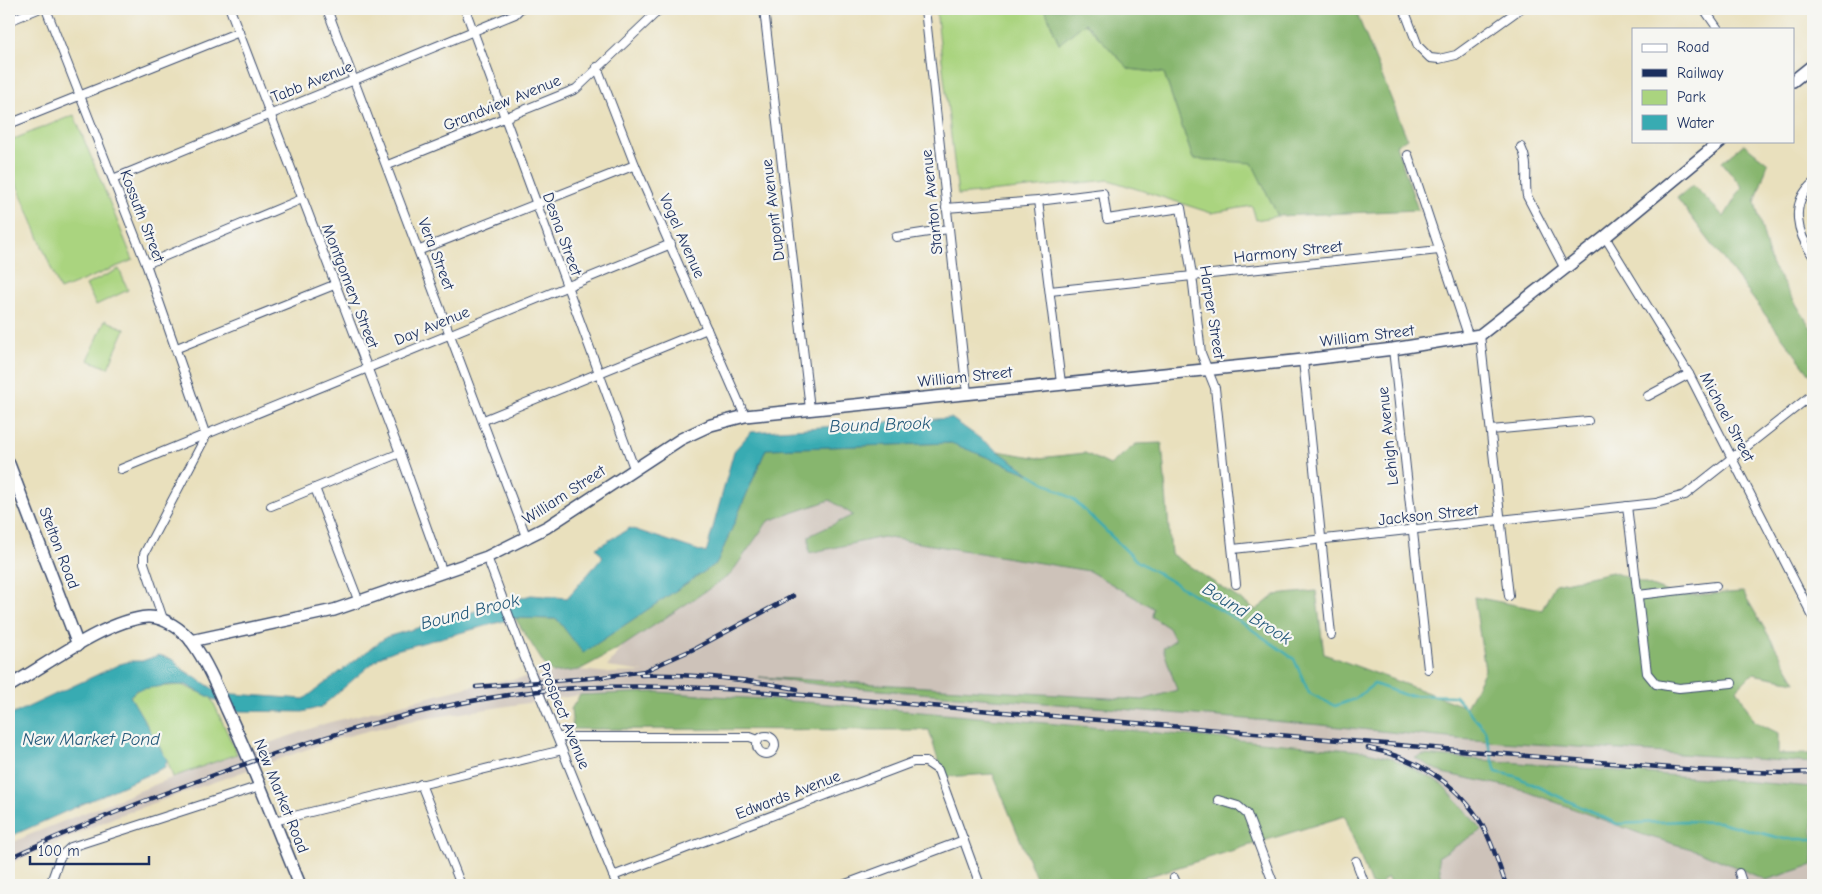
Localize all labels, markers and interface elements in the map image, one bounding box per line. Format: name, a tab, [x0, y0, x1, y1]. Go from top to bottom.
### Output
legend	[1632, 28, 1794, 142]
text: Road	[1677, 38, 1709, 56]
street label: Tabb Avenue	[269, 57, 355, 107]
text: Railway	[1677, 64, 1724, 82]
street label: Grandview Avenue	[441, 71, 563, 135]
text: Park	[1677, 88, 1706, 106]
text: Water	[1677, 114, 1714, 132]
street label: Stanton Avenue	[918, 149, 946, 255]
street label: Dupont Avenue	[758, 158, 788, 262]
street label: Kossuth Street	[116, 167, 168, 265]
street label: Desna Street	[539, 190, 586, 278]
street label: Vogel Avenue	[655, 191, 709, 281]
street label: Vera Street	[414, 216, 458, 293]
street label: Montgomery Street	[318, 221, 382, 351]
street label: Harmony Street	[1233, 237, 1344, 267]
street label: Harper Street	[1196, 264, 1228, 360]
street label: Day Avenue	[392, 303, 472, 349]
street label: William Street	[1319, 321, 1416, 351]
street label: William Street	[917, 363, 1014, 391]
street label: Michael Street	[1696, 369, 1758, 465]
street label: Lehigh Avenue	[1374, 386, 1402, 486]
water label: Bound Brook	[829, 413, 931, 437]
street label: William Street	[519, 461, 609, 528]
street label: Jackson Street	[1377, 501, 1479, 529]
street label: Stelton Road	[35, 505, 83, 591]
water label: Bound Brook	[1199, 578, 1296, 650]
water label: Bound Brook	[418, 590, 522, 634]
street label: Prospect Avenue	[535, 660, 593, 772]
water label: New Market Pond	[22, 729, 160, 750]
street label: New Market Road	[250, 736, 312, 856]
street label: Edwards Avenue	[733, 767, 843, 823]
scale bar	[30, 834, 149, 866]
text: 100 m	[38, 842, 80, 860]

